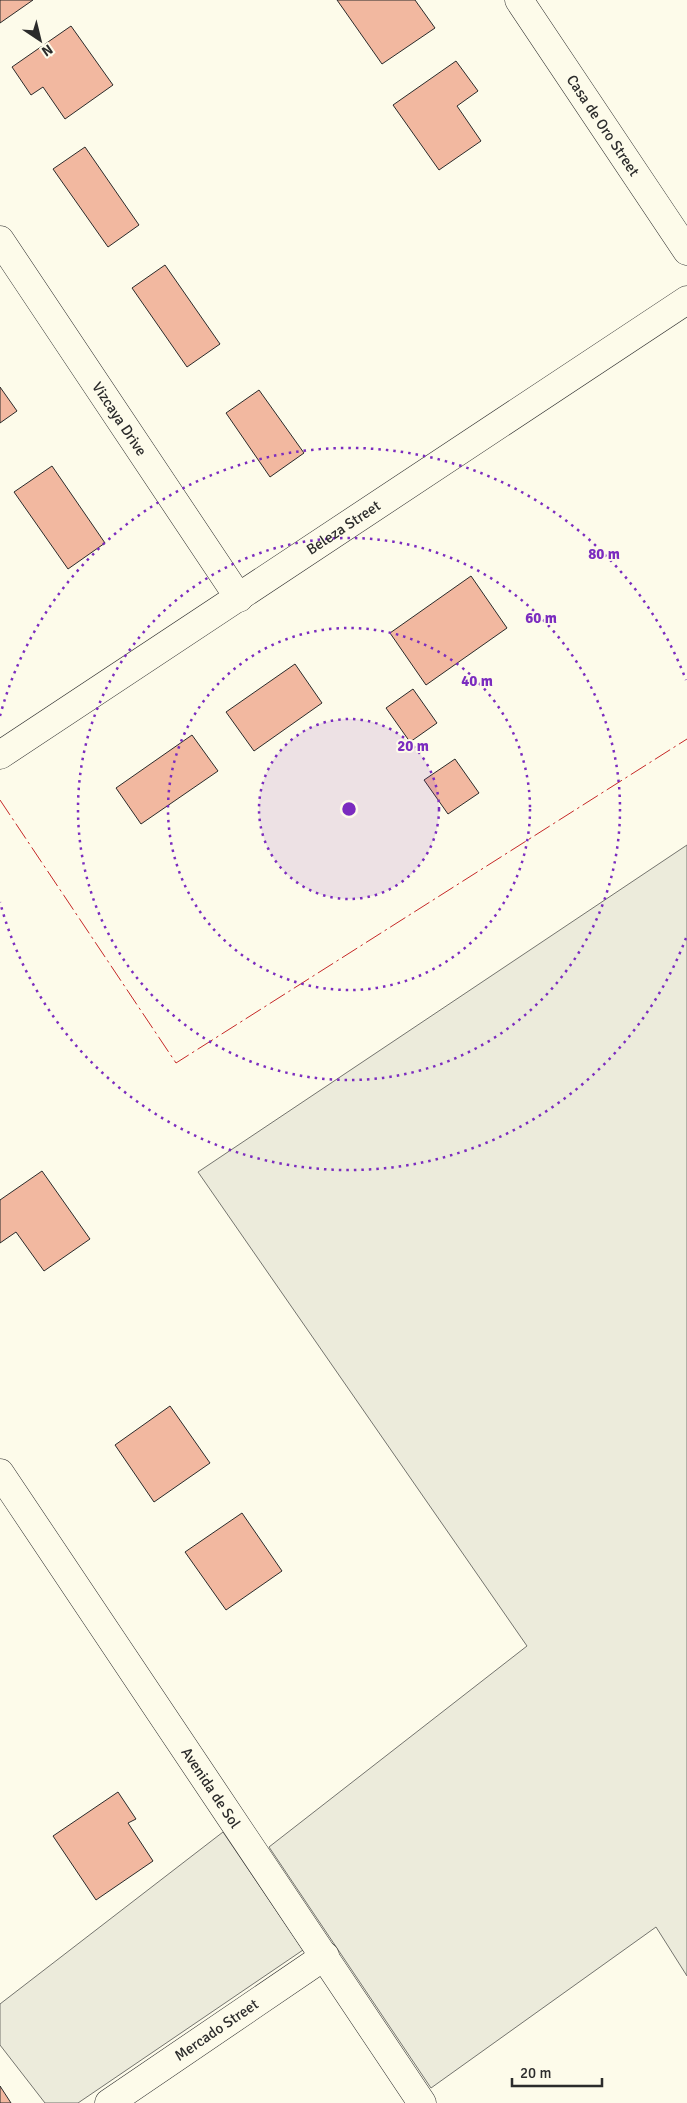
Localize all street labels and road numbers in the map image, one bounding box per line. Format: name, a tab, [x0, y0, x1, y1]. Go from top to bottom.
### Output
street label: Casa de Oro Street	[563, 71, 643, 180]
street label: Vizcaya Drive	[88, 378, 150, 459]
street label: Beleza Street	[303, 496, 384, 559]
street label: Avenida de Sol	[177, 1744, 244, 1832]
street label: Mercado Street	[171, 1995, 262, 2065]

